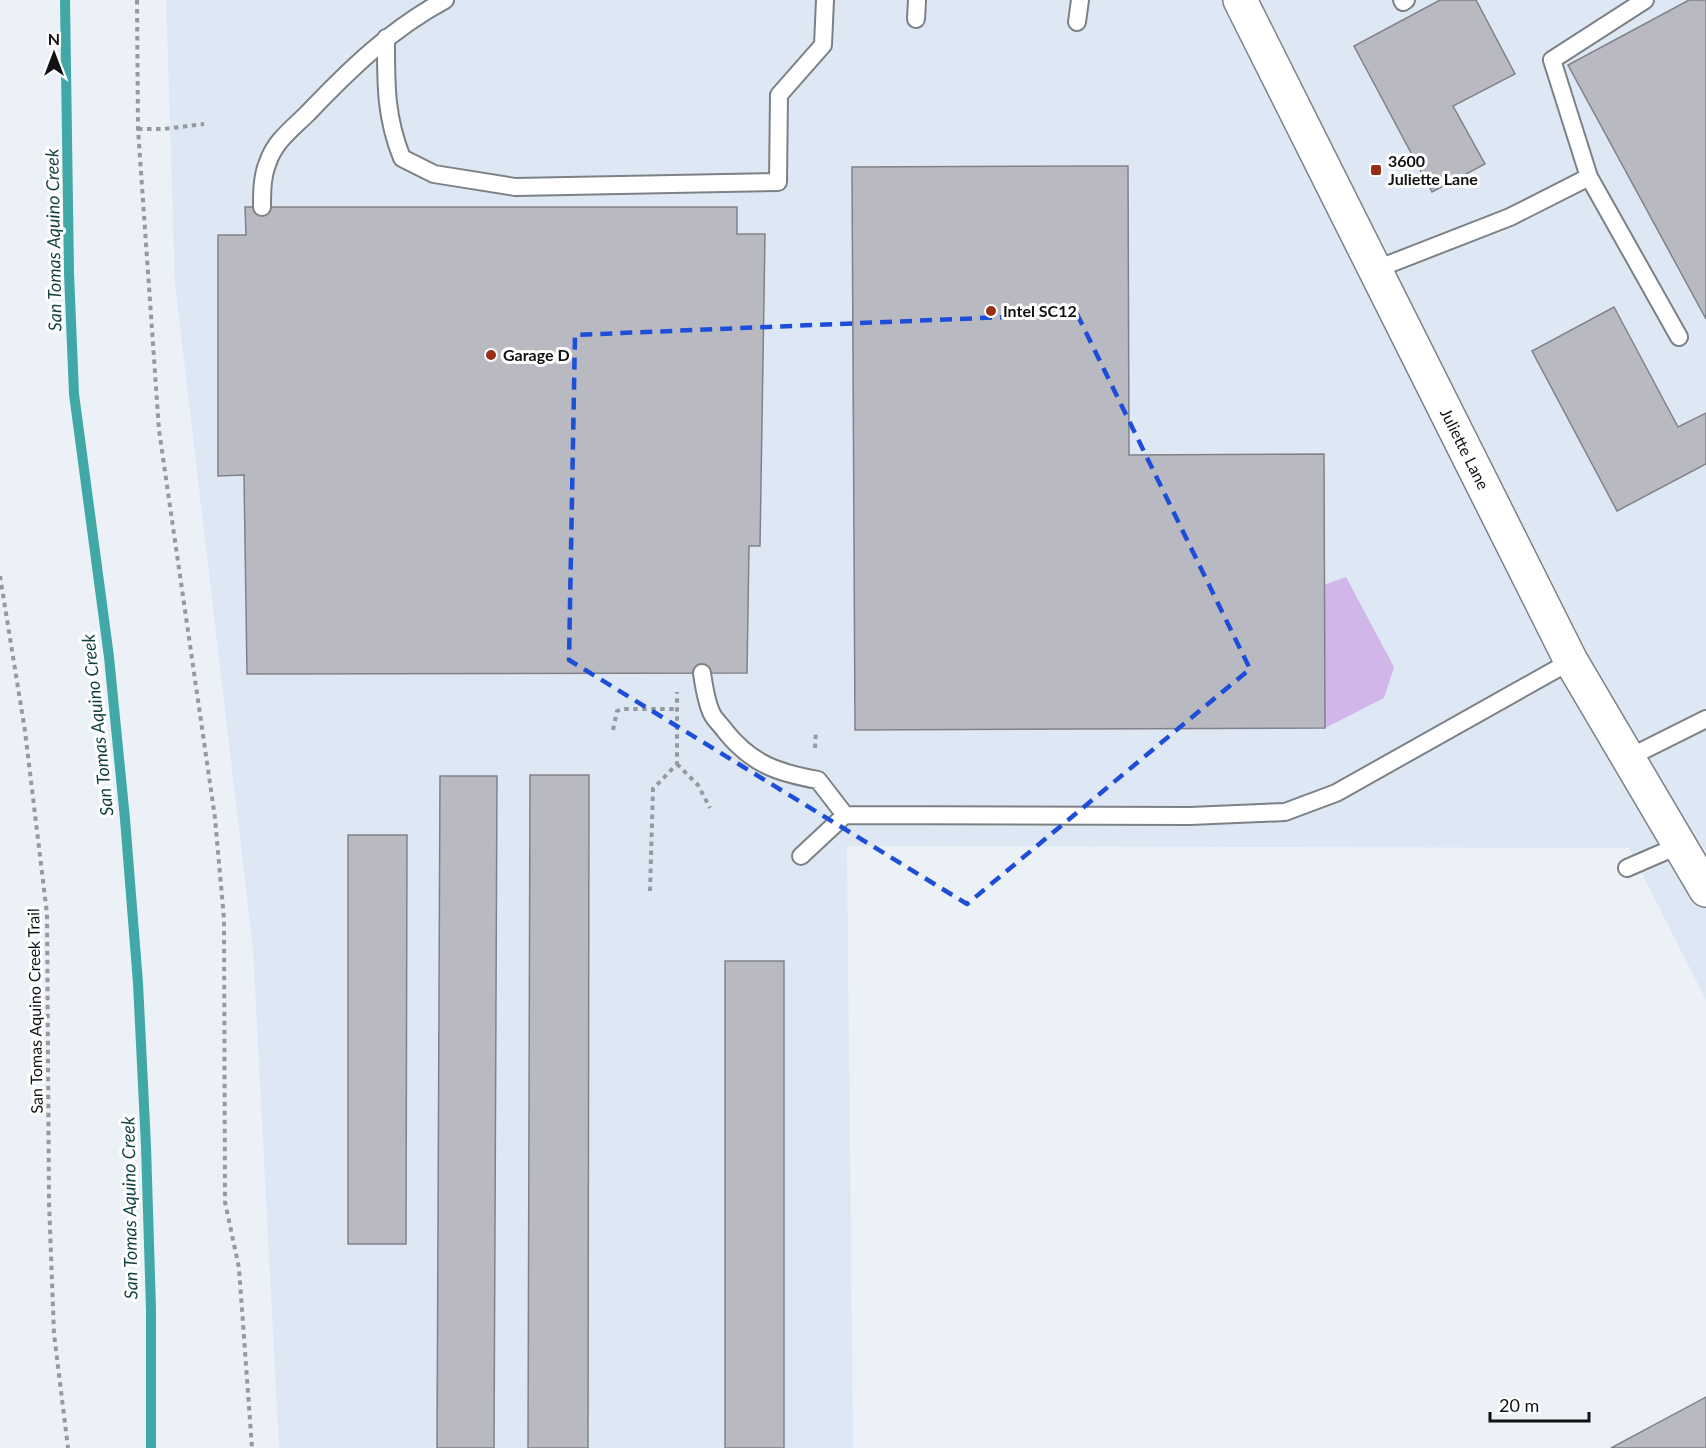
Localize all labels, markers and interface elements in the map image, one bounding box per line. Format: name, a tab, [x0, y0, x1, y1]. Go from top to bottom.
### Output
north arrow	[24, 24, 84, 84]
text: N	[48, 29, 60, 48]
water label: San Tomas Aquino Creek	[40, 148, 66, 332]
place label: 3600 Juliette Lane	[1388, 151, 1478, 188]
marker: 3600 Juliette Lane	[1369, 163, 1383, 177]
place label: Intel SC12	[1003, 301, 1077, 320]
marker: Intel SC12	[984, 304, 998, 318]
place label: Garage D	[503, 345, 570, 364]
marker: Garage D	[484, 348, 498, 362]
street label: Juliette Lane	[1437, 405, 1494, 492]
water label: San Tomas Aquino Creek	[76, 633, 118, 817]
street label: San Tomas Aquino Creek Trail	[23, 908, 46, 1114]
water label: San Tomas Aquino Creek	[116, 1116, 142, 1300]
scale bar	[1490, 1385, 1589, 1423]
text: 20 m	[1499, 1394, 1539, 1416]

